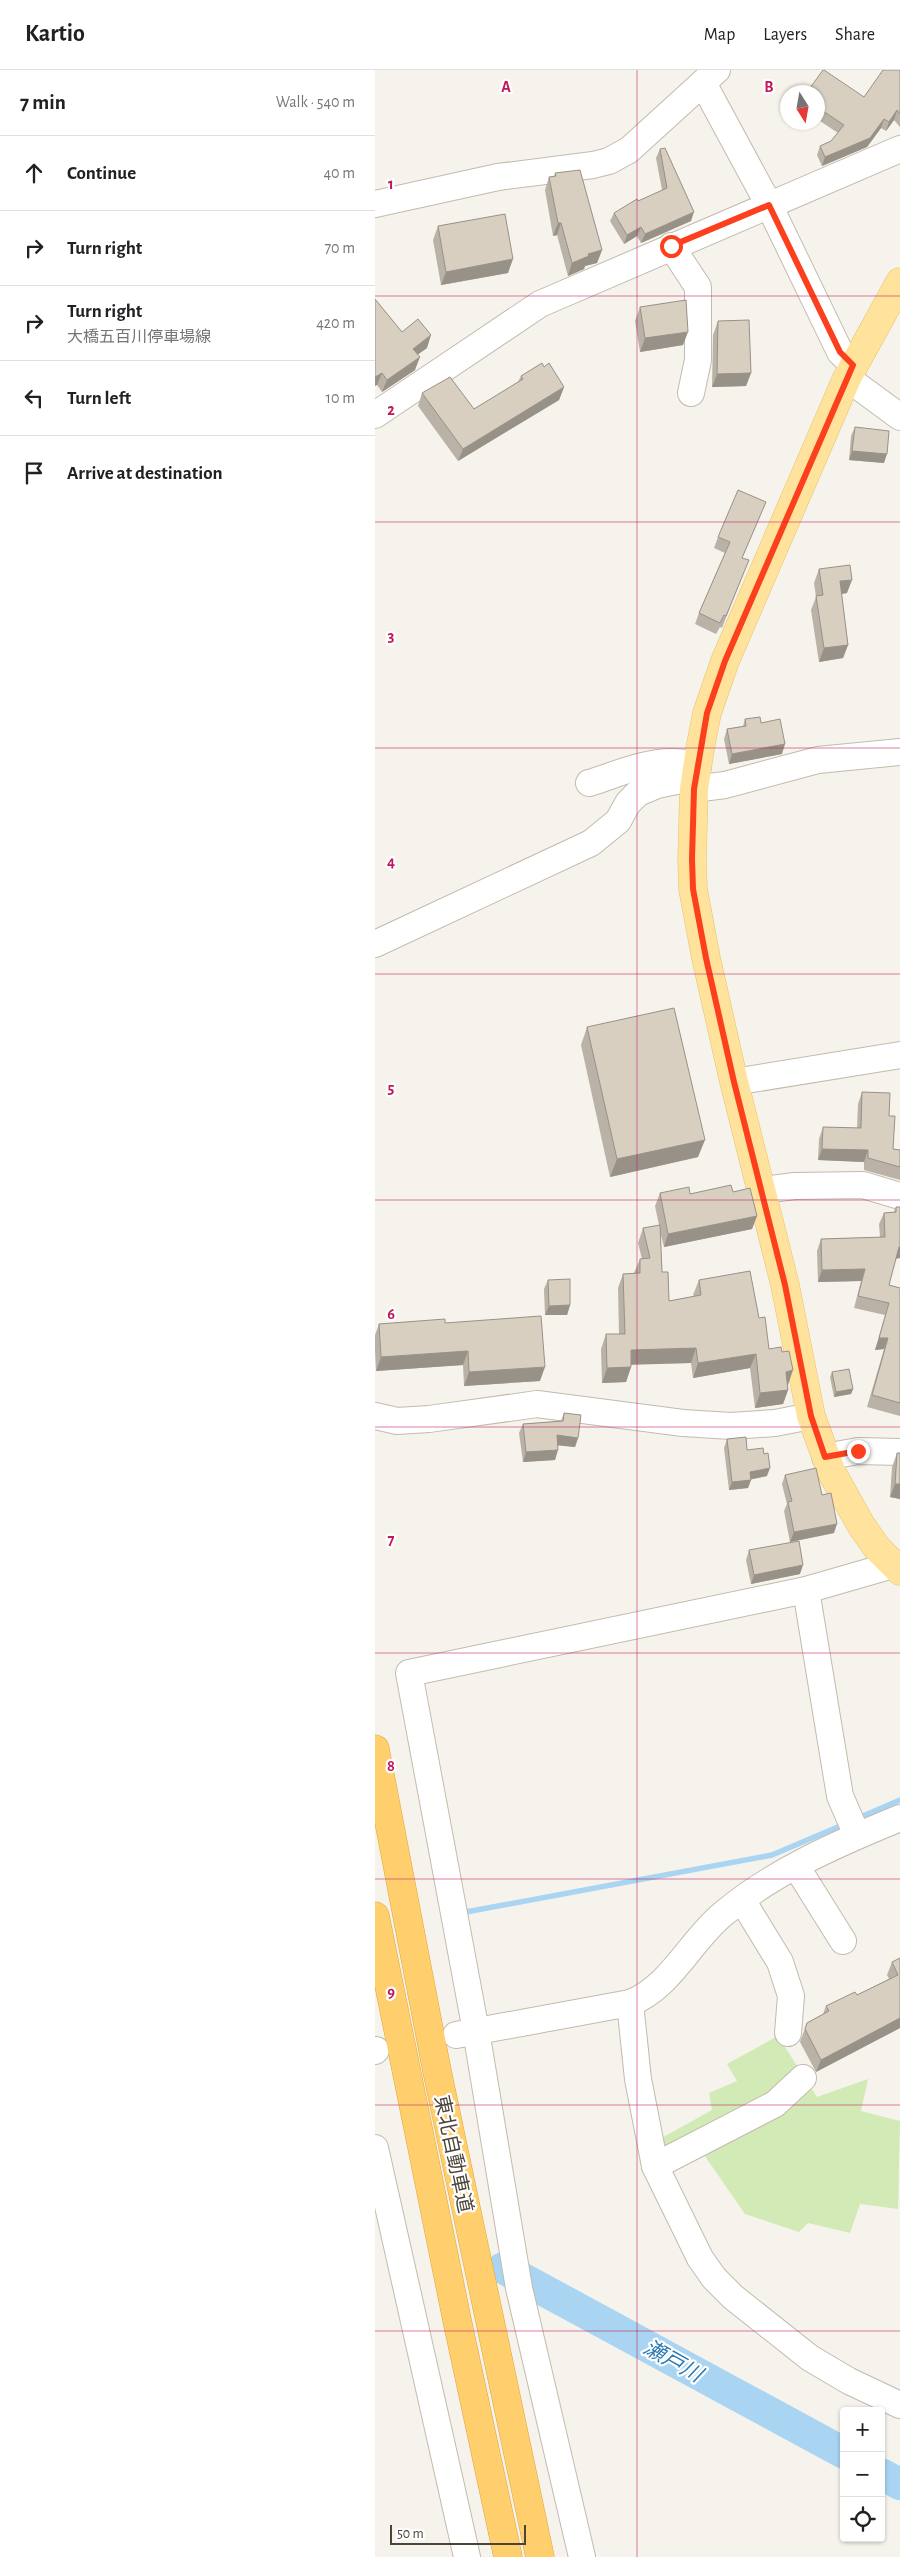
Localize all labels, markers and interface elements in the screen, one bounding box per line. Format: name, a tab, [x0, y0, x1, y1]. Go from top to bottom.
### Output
text: Kartio	[25, 22, 85, 46]
text: Map	[704, 26, 735, 44]
text: Layers	[763, 26, 807, 44]
text: Share	[835, 26, 875, 44]
text: A	[501, 79, 511, 95]
text: B	[764, 79, 774, 95]
north arrow	[780, 85, 825, 130]
text: 7 min	[20, 92, 66, 113]
text: Walk · 540 m	[276, 94, 355, 110]
icon: ahead	[20, 159, 48, 187]
text: Continue	[67, 164, 136, 183]
text: 40 m	[323, 165, 355, 181]
text: 1	[388, 176, 394, 192]
icon: right	[20, 234, 48, 262]
route start	[660, 235, 683, 258]
text: Turn right	[67, 239, 142, 258]
text: 70 m	[324, 240, 355, 256]
text: Turn right	[67, 302, 142, 321]
icon: right	[20, 309, 48, 337]
text: 420 m	[316, 315, 355, 331]
text: 大橋五百川停車場線	[67, 329, 211, 345]
icon: left	[20, 384, 48, 412]
text: Turn left	[67, 389, 131, 408]
text: 10 m	[326, 390, 355, 406]
text: 2	[387, 402, 395, 418]
icon: arrive	[20, 459, 48, 487]
text: Arrive at destination	[67, 464, 223, 483]
text: 3	[388, 628, 395, 644]
text: 4	[387, 854, 395, 870]
text: 5	[388, 1080, 395, 1096]
text: 6	[387, 1306, 395, 1322]
route end	[847, 1440, 870, 1463]
text: 7	[388, 1532, 395, 1548]
text: 8	[387, 1758, 395, 1774]
text: 9	[387, 1984, 395, 2000]
street label: 東北自動車道	[431, 2093, 476, 2215]
water label: 瀬戸川	[640, 2336, 708, 2387]
map controls	[840, 2407, 885, 2542]
button: +	[840, 2407, 885, 2452]
button: −	[840, 2452, 885, 2497]
button: locate	[840, 2497, 885, 2542]
scale bar	[390, 2522, 526, 2545]
text: 50 m	[397, 2527, 424, 2541]

